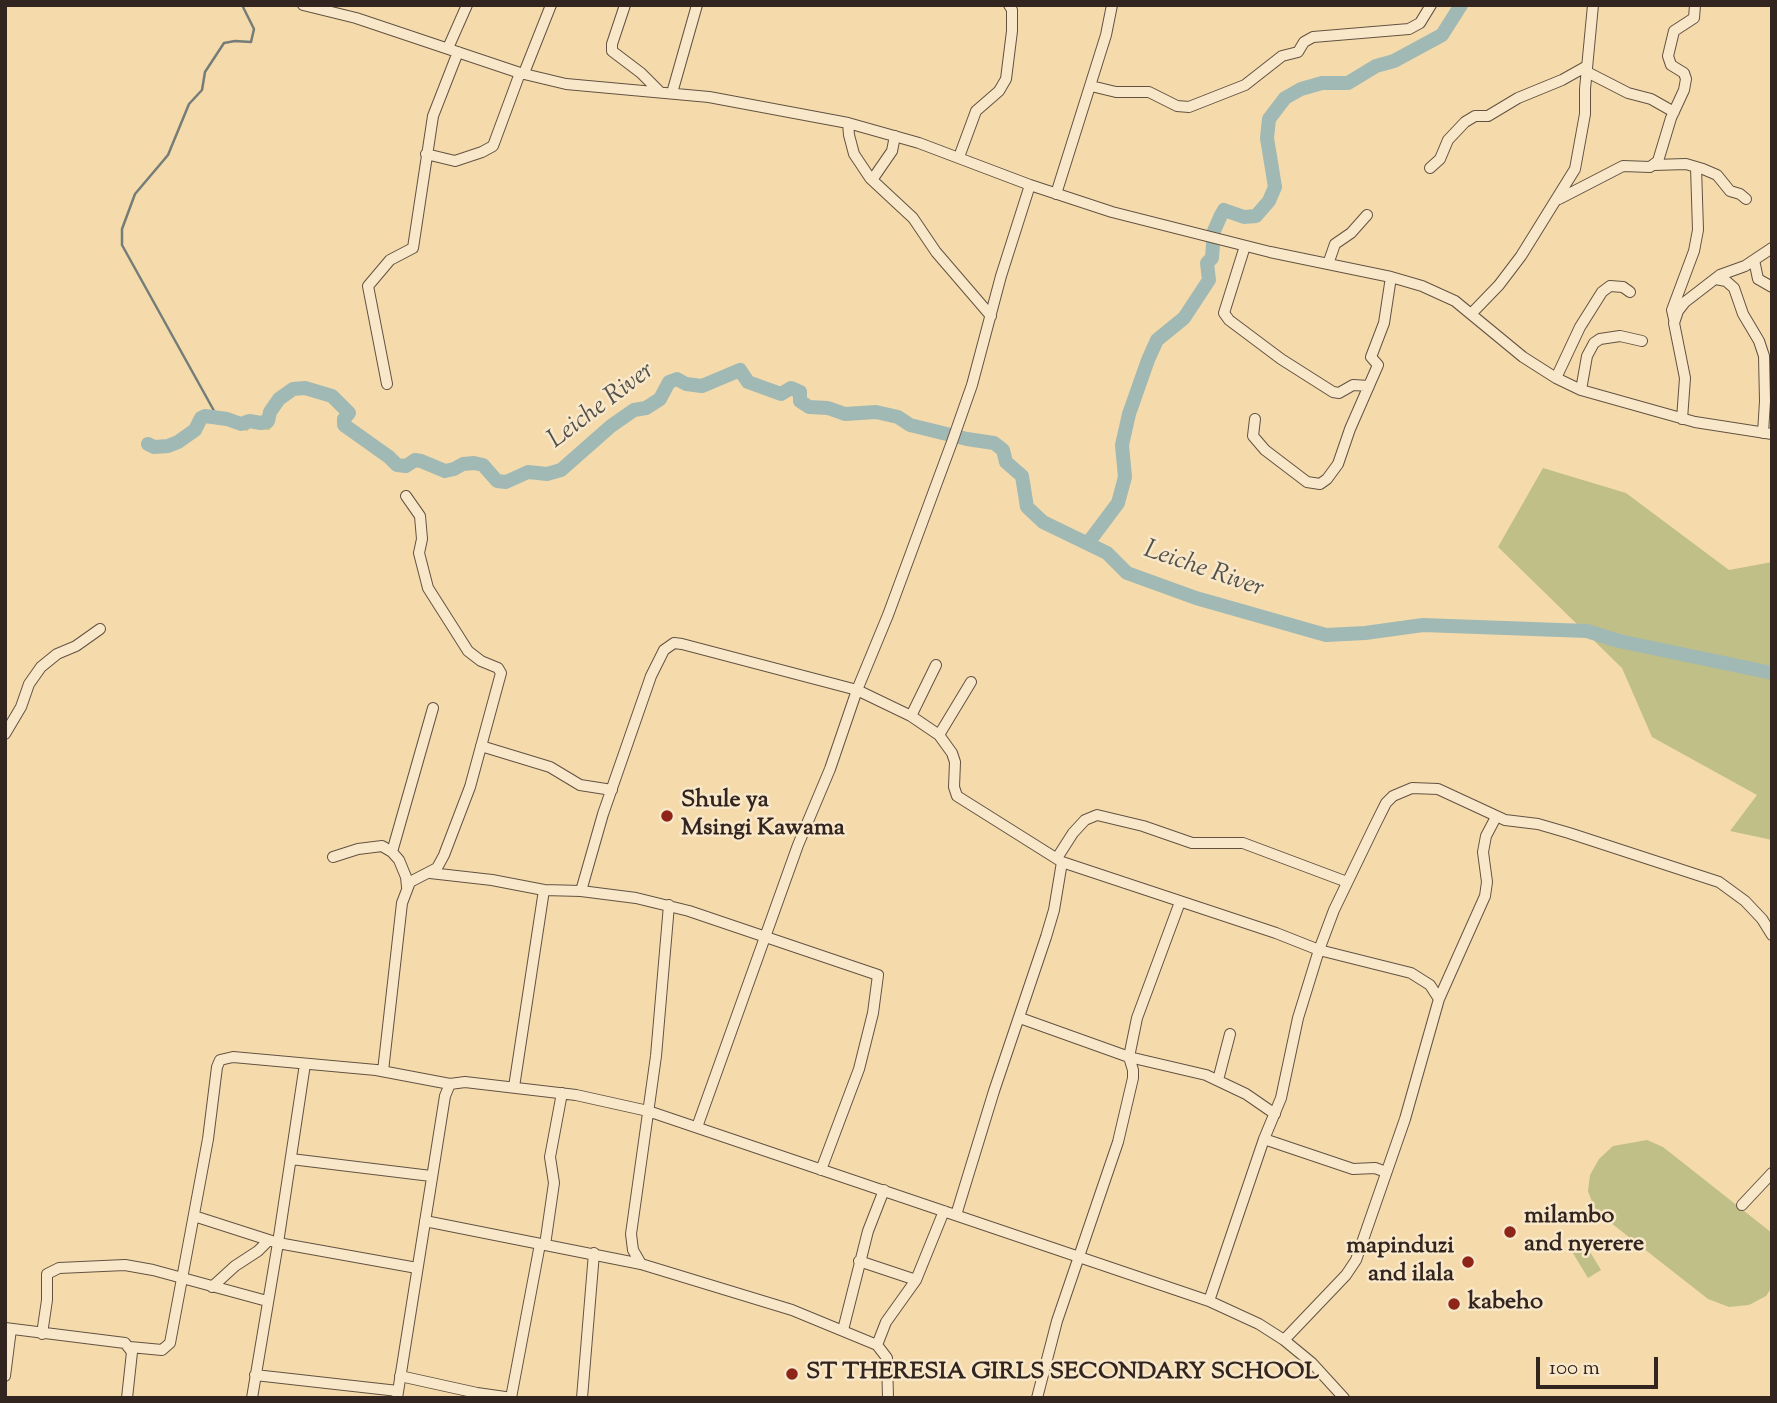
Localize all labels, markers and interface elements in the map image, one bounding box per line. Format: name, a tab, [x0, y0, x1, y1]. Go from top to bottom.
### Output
water label: Leiche River	[543, 357, 661, 457]
water label: Leiche River	[1139, 536, 1267, 606]
place label: Shule ya Msingi Kawama	[681, 788, 845, 844]
marker: Shule ya Msingi Kawama	[659, 808, 675, 824]
place label: milambo and nyerere	[1524, 1204, 1644, 1260]
marker: milambo and nyerere	[1502, 1224, 1518, 1240]
place label: mapinduzi and ilala	[1346, 1234, 1454, 1290]
marker: mapinduzi and ilala	[1460, 1254, 1476, 1270]
place label: kabeho	[1468, 1290, 1543, 1318]
marker: kabeho	[1446, 1296, 1462, 1312]
scale bar	[1539, 1344, 1662, 1388]
text: 100 m	[1549, 1354, 1600, 1384]
place label: ST THERESIA GIRLS SECONDARY SCHOOL	[806, 1360, 1319, 1388]
marker: ST THERESIA GIRLS SECONDARY SCHOOL	[784, 1366, 800, 1382]

